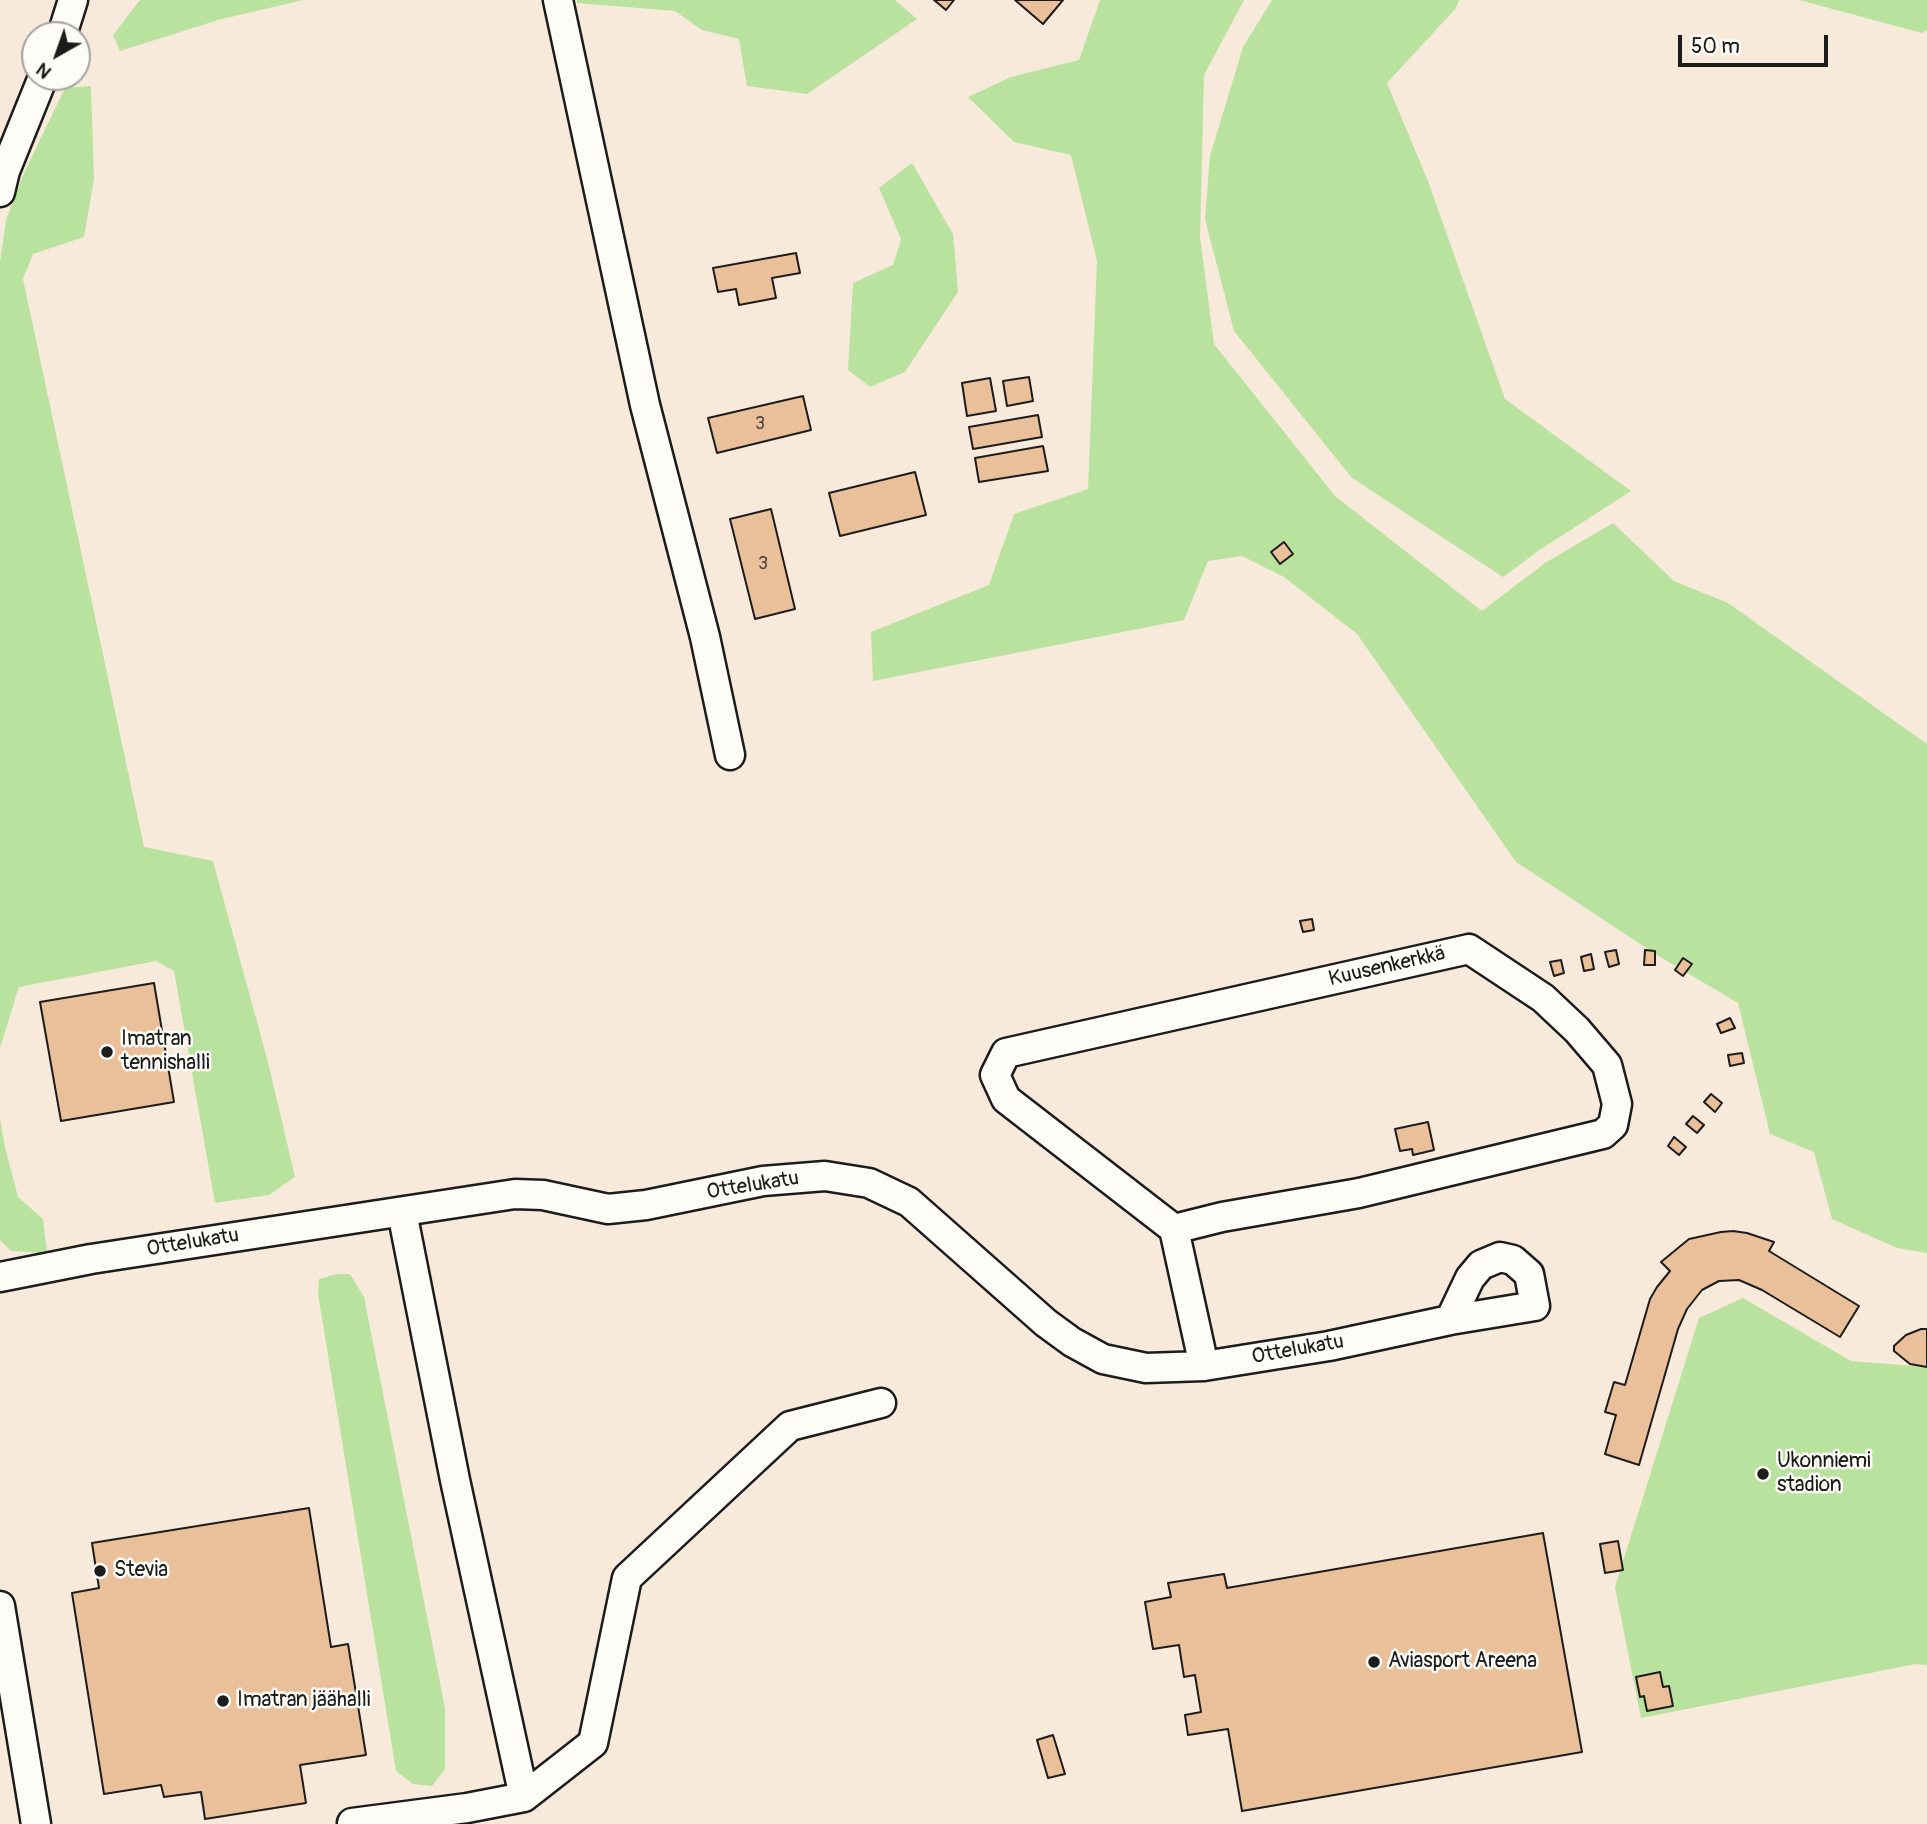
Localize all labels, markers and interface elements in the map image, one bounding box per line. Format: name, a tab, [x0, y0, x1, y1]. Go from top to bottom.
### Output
north arrow	[21, 21, 91, 91]
scale bar	[1682, 21, 1832, 65]
text: 50 m	[1691, 33, 1740, 60]
text: N	[31, 57, 56, 84]
house number: 3	[755, 413, 765, 435]
house number: 3	[758, 553, 768, 575]
street label: Kuusenkerkkä	[1326, 941, 1448, 993]
place label: Imatran tennishalli	[121, 1027, 210, 1077]
marker: Imatran tennishalli	[99, 1044, 115, 1060]
street label: Ottelukatu	[705, 1166, 801, 1206]
street label: Ottelukatu	[145, 1223, 241, 1263]
street label: Ottelukatu	[1250, 1330, 1346, 1370]
place label: Ukonniemi stadion	[1777, 1449, 1871, 1499]
marker: Ukonniemi stadion	[1755, 1466, 1771, 1482]
place label: Stevia	[114, 1558, 168, 1584]
marker: Stevia	[92, 1563, 108, 1579]
place label: Aviasport Areena	[1388, 1649, 1537, 1675]
marker: Aviasport Areena	[1366, 1654, 1382, 1670]
place label: Imatran jäähalli	[237, 1688, 370, 1714]
marker: Imatran jäähalli	[215, 1693, 231, 1709]

